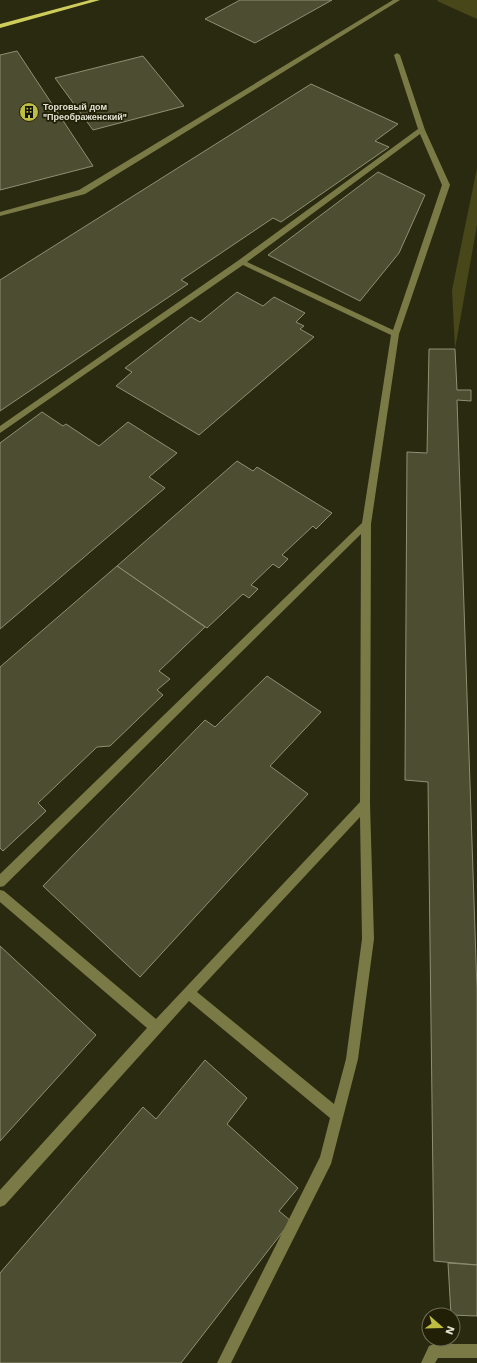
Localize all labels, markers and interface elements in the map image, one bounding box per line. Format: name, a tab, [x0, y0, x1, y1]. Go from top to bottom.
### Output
building icon: Торговый дом "Преображенский"	[18, 101, 40, 123]
place label: Торговый дом "Преображенский"	[43, 102, 127, 122]
north arrow	[421, 1307, 461, 1347]
text: N	[442, 1324, 457, 1336]

